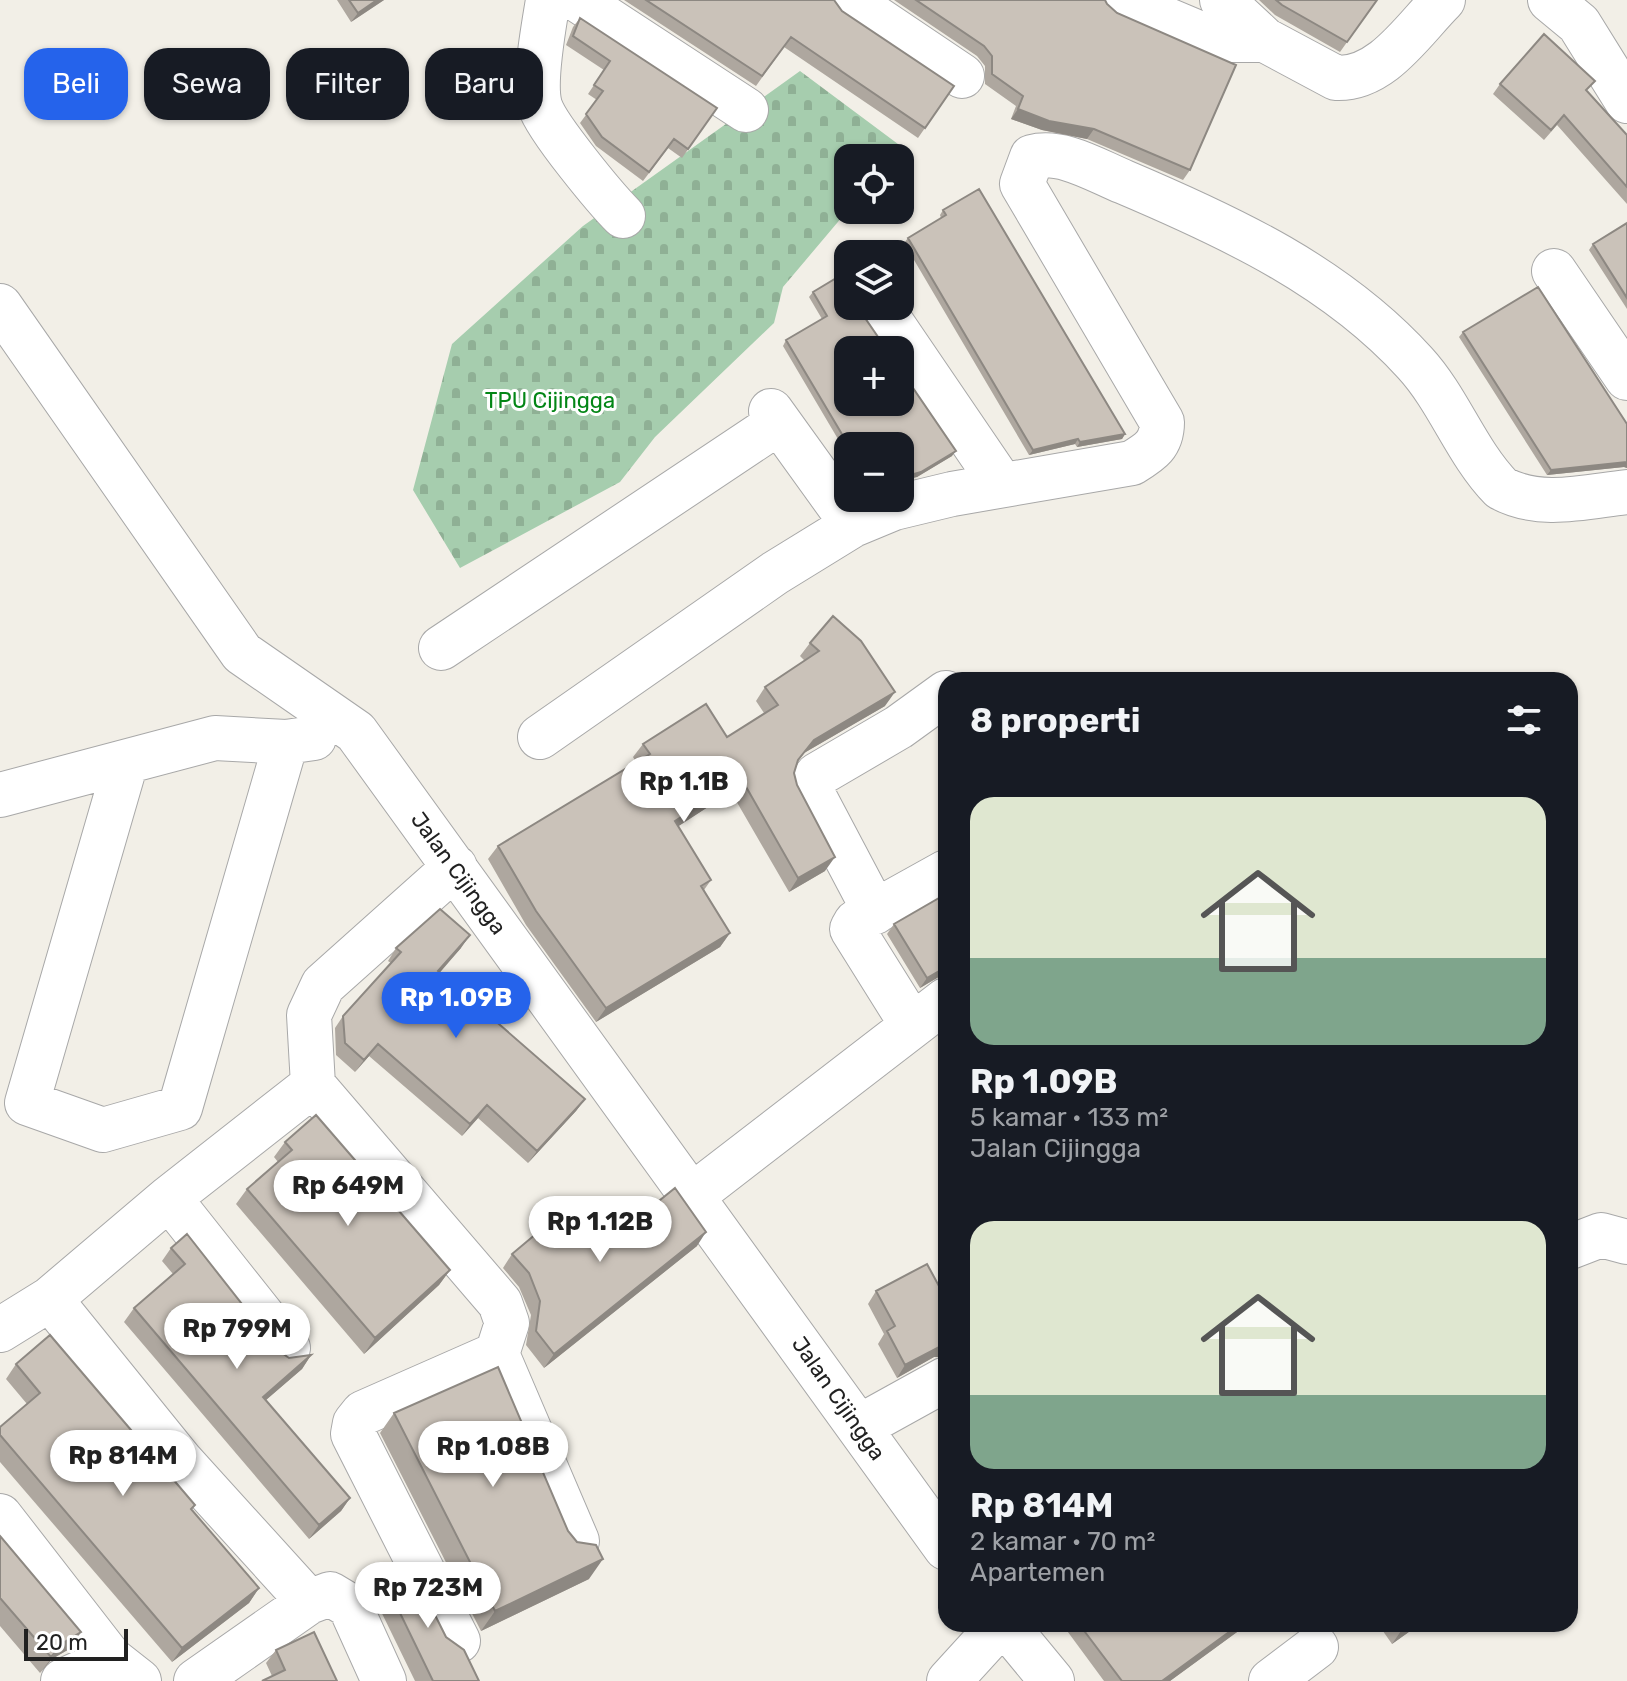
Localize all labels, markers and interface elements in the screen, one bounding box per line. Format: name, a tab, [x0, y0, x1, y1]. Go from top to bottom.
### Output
chip: Beli	[24, 48, 128, 120]
chip: Sewa	[144, 48, 270, 120]
chip: Filter	[286, 48, 409, 120]
chip: Baru	[425, 48, 543, 120]
map controls	[834, 144, 914, 512]
button: locate	[834, 144, 914, 224]
button: layers	[834, 240, 914, 320]
button: +	[834, 336, 914, 416]
park label: TPU Cijingga	[485, 387, 615, 414]
button: −	[834, 432, 914, 512]
icon: filters	[1502, 698, 1546, 742]
text: 8 properti	[970, 700, 1140, 741]
pin: Rp 1.1B	[610, 756, 758, 824]
text: Rp 1.1B	[639, 766, 729, 797]
street label: Jalan Cijingga	[405, 807, 512, 940]
icon: home	[1186, 849, 1330, 993]
pin: Rp 1.09B	[373, 972, 539, 1040]
text: Rp 1.09B	[400, 982, 512, 1013]
text: Rp 1.09B	[970, 1061, 1117, 1102]
text: 5 kamar · 133 m²	[970, 1102, 1168, 1133]
text: Jalan Cijingga	[970, 1133, 1141, 1164]
pin: Rp 649M	[274, 1160, 422, 1228]
text: Rp 649M	[292, 1170, 404, 1201]
pin: Rp 1.12B	[517, 1196, 683, 1264]
text: Rp 1.12B	[547, 1206, 653, 1237]
icon: home	[1186, 1273, 1330, 1417]
pin: Rp 799M	[163, 1303, 311, 1371]
text: Rp 799M	[182, 1313, 292, 1344]
street label: Jalan Cijingga	[786, 1331, 891, 1465]
pin: Rp 1.08B	[410, 1421, 576, 1489]
pin: Rp 814M	[49, 1430, 197, 1498]
text: Rp 1.08B	[436, 1431, 550, 1462]
text: Rp 814M	[68, 1440, 178, 1471]
text: Rp 814M	[970, 1485, 1113, 1526]
text: 2 kamar · 70 m²	[970, 1526, 1155, 1557]
text: Apartemen	[970, 1557, 1105, 1588]
pin: Rp 723M	[354, 1562, 502, 1630]
text: Rp 723M	[373, 1572, 483, 1603]
scale bar	[24, 1625, 128, 1661]
text: 20 m	[36, 1629, 88, 1656]

